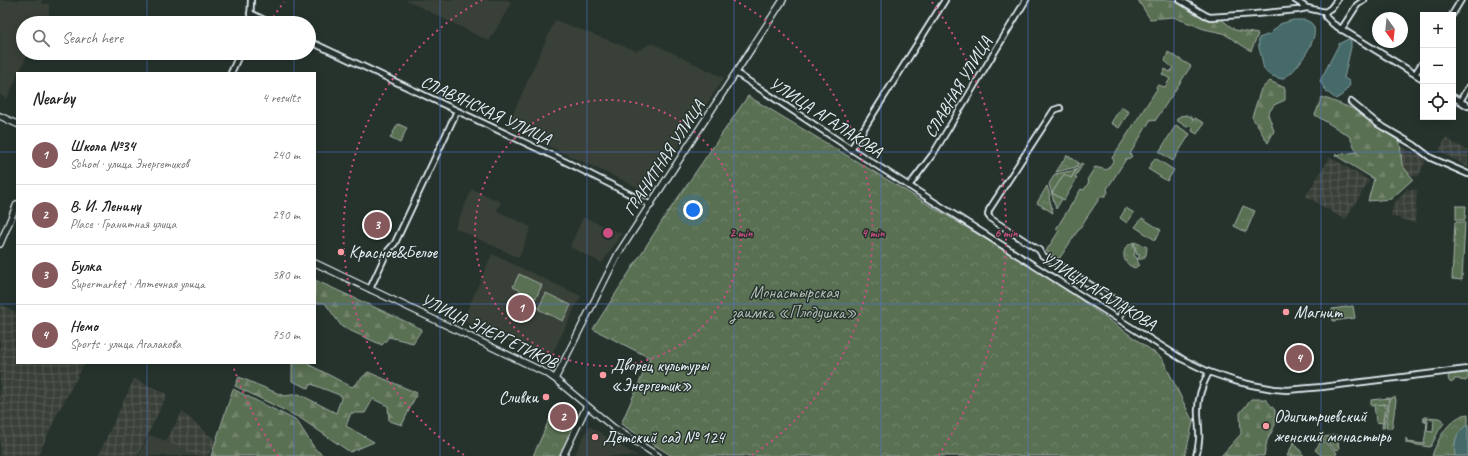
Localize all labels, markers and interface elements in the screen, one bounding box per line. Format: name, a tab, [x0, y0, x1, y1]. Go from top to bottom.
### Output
north arrow	[1372, 12, 1408, 48]
map controls	[1420, 12, 1456, 120]
button: +	[1420, 12, 1456, 48]
search box	[16, 16, 316, 60]
icon: search	[30, 27, 52, 49]
text: Search here	[62, 29, 123, 48]
street label: СЛАВНАЯ УЛИЦА	[920, 32, 997, 141]
button: −	[1420, 48, 1456, 84]
street label: СЛАВЯНСКАЯ УЛИЦА	[418, 71, 556, 150]
street label: УЛИЦА АГАЛАКОВА	[765, 73, 887, 162]
button: locate	[1420, 84, 1456, 120]
text: Nearby	[32, 88, 75, 109]
text: 4 results	[262, 90, 300, 106]
street label: ГРАНИТНАЯ УЛИЦА	[619, 95, 710, 220]
text: Школа №34	[70, 137, 135, 156]
text: 1	[42, 147, 48, 163]
text: 240 m	[272, 147, 300, 163]
text: School · улица Энергетиков	[70, 156, 189, 172]
text: В. И. Ленину	[70, 197, 141, 216]
your location	[683, 200, 703, 220]
text: 2	[42, 207, 48, 223]
text: 290 m	[272, 207, 300, 223]
pin: 3	[364, 210, 390, 240]
text: Place · Гранитная улица	[70, 216, 176, 232]
text: 2 min	[730, 225, 753, 241]
text: 4 min	[862, 225, 885, 241]
text: 6 min	[994, 225, 1018, 241]
centre of rings	[601, 226, 615, 240]
place label: Красное&Белое	[349, 242, 438, 263]
marker: Красное&Белое	[336, 247, 346, 257]
street label: УЛИЦА АГАЛАКОВА	[1038, 247, 1160, 335]
text: Булка	[70, 257, 101, 276]
text: 3	[42, 267, 48, 283]
text: 380 m	[272, 267, 300, 283]
text: Supermarket · Аптечная улица	[70, 276, 204, 292]
park label: Монастырская заимка «Плодушка»	[729, 282, 857, 324]
street label: УЛИЦА ЭНЕРГЕТИКОВ	[417, 289, 562, 374]
pin: 1	[508, 293, 534, 323]
place label: Магнит	[1294, 302, 1343, 323]
marker: Магнит	[1281, 307, 1291, 317]
text: Немо	[70, 317, 98, 336]
text: 4	[42, 327, 48, 343]
text: 750 m	[272, 327, 300, 343]
text: Sports · улица Агалакова	[70, 336, 181, 352]
pin: 4	[1286, 343, 1312, 373]
place label: Дворец культуры «Энергетик»	[611, 355, 711, 396]
marker: Дворец культуры «Энергетик»	[598, 370, 608, 380]
place label: Сливки	[499, 387, 539, 408]
marker: Сливки	[541, 392, 551, 402]
pin: 2	[550, 402, 576, 432]
place label: Одигитриевский женский монастырь	[1274, 406, 1392, 447]
marker: Одигитриевский женский монастырь	[1261, 421, 1271, 431]
place label: Детский сад № 124	[603, 427, 727, 448]
marker: Детский сад № 124	[590, 432, 600, 442]

